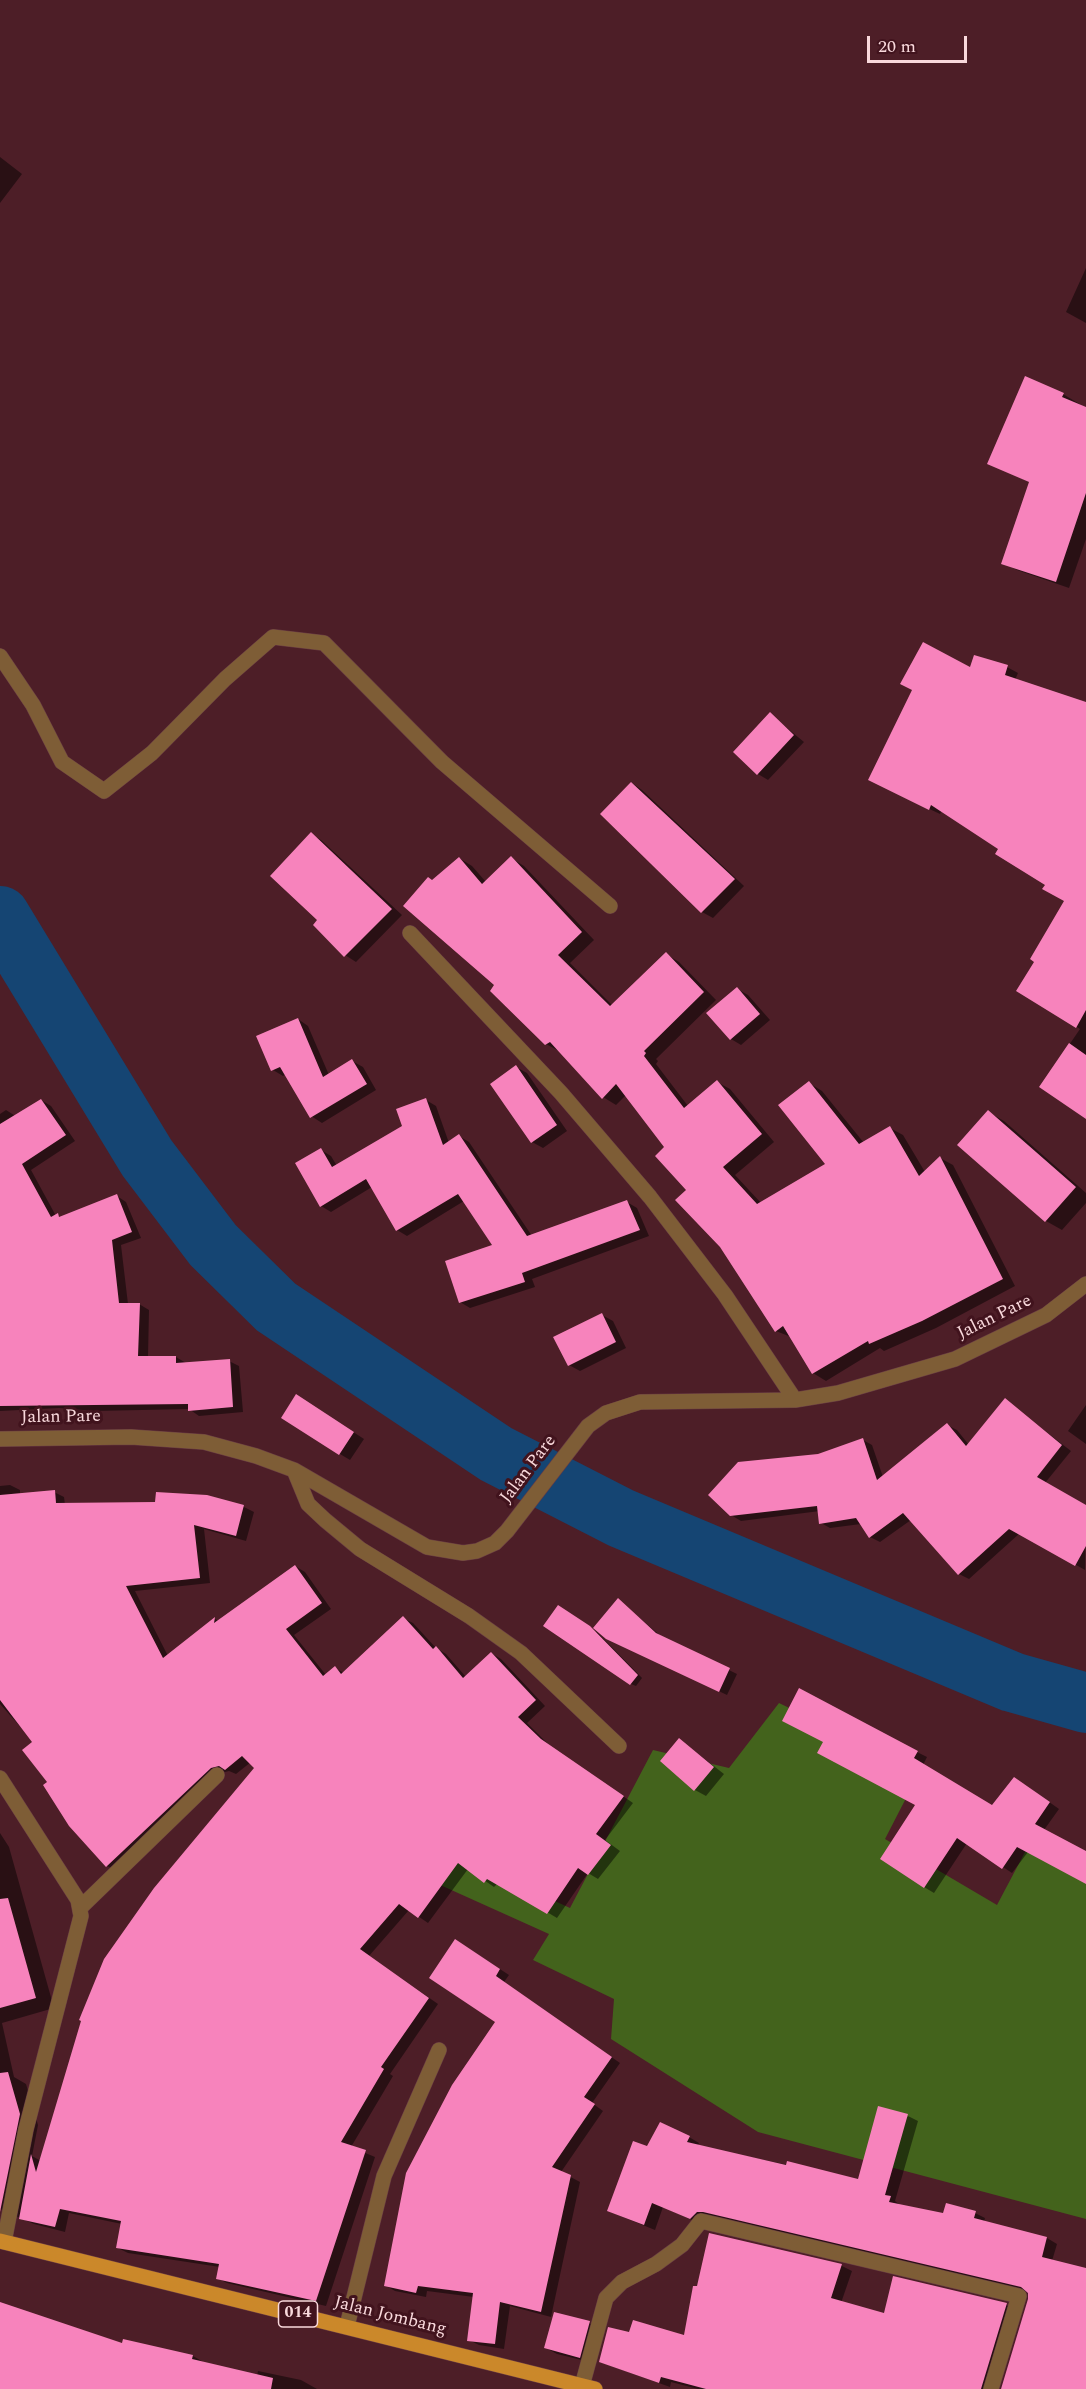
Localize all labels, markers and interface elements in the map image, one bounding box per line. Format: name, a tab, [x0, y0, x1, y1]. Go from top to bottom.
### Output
scale bar	[870, 24, 970, 62]
text: 20 m	[878, 33, 916, 60]
street label: Jalan Pare	[954, 1291, 1036, 1345]
street label: Jalan Pare	[21, 1407, 101, 1429]
street label: Jalan Pare	[496, 1432, 562, 1508]
street label: Jalan Jombang	[332, 2293, 448, 2341]
road number: 014	[278, 2301, 318, 2327]

